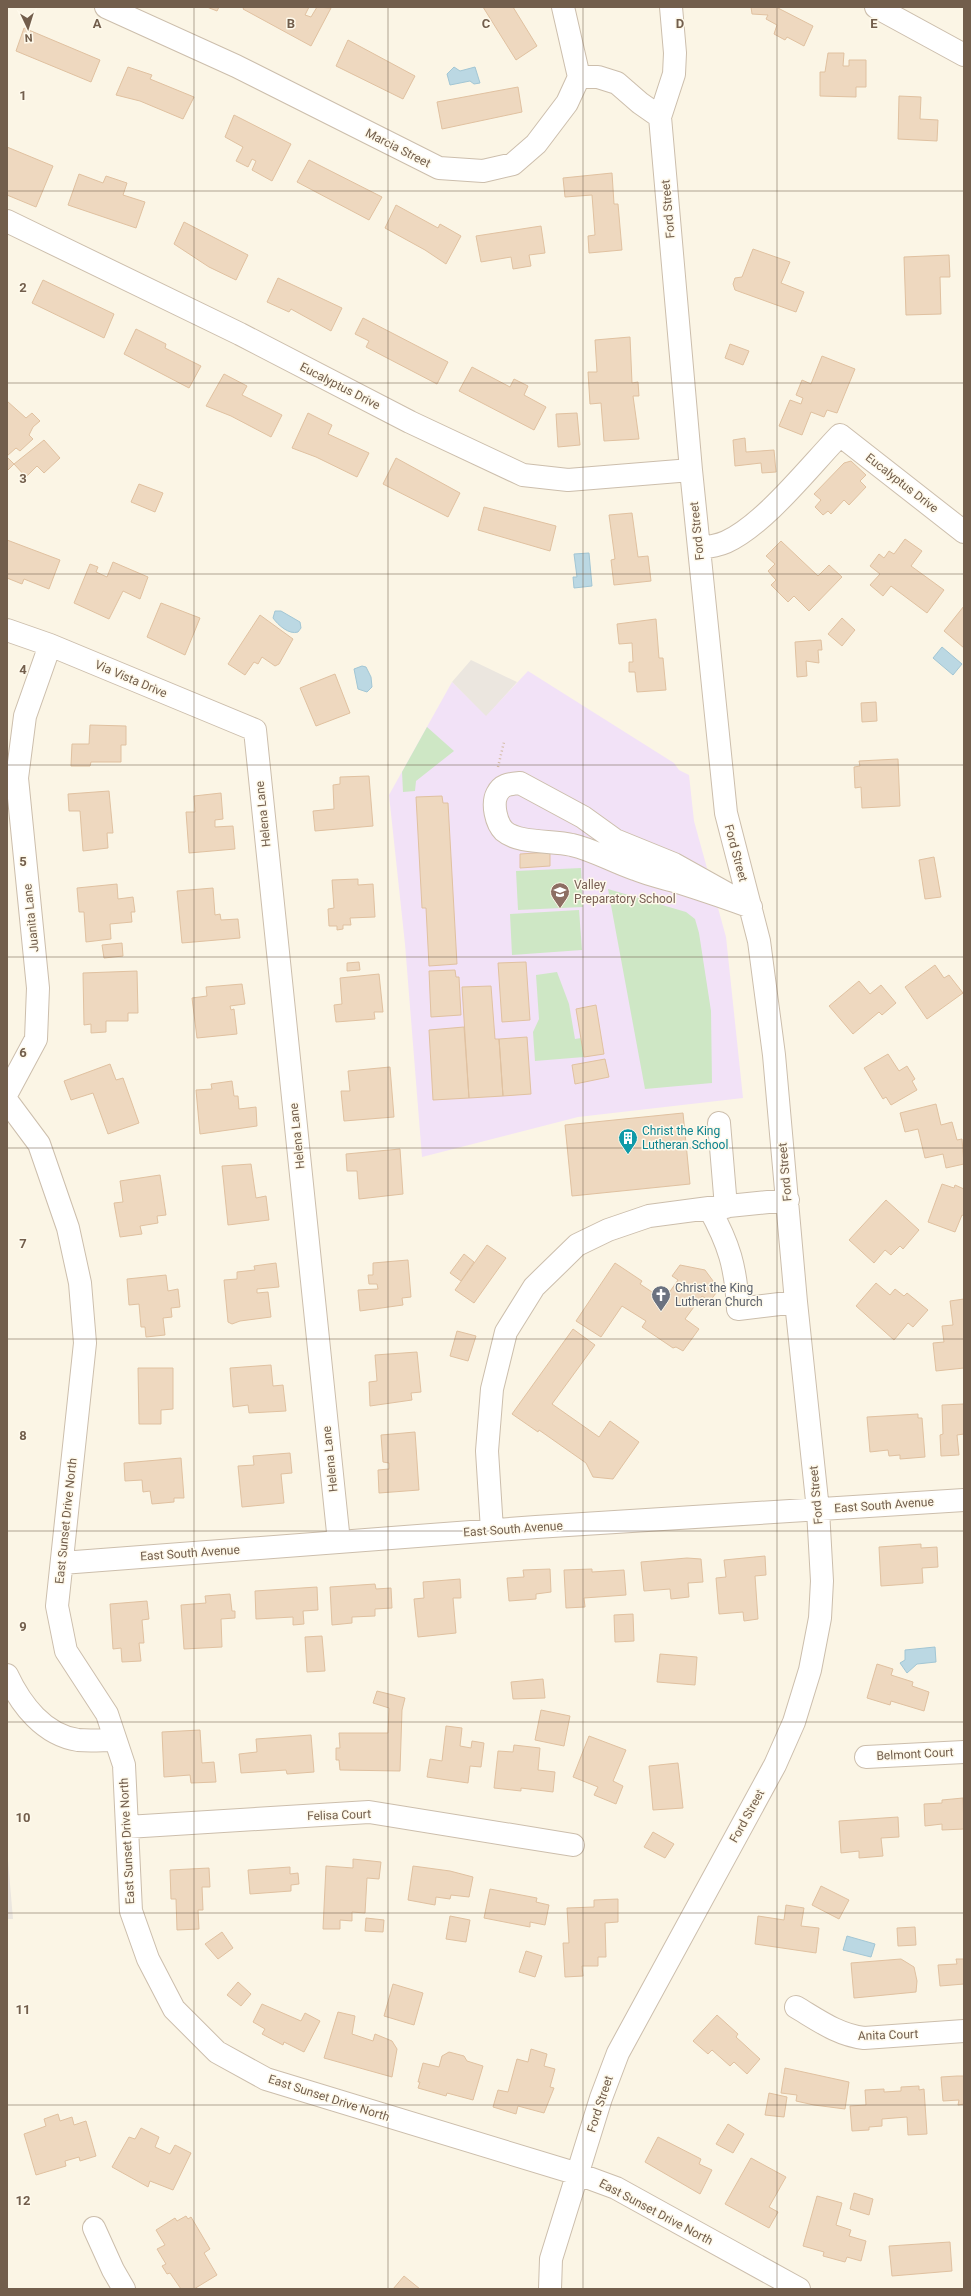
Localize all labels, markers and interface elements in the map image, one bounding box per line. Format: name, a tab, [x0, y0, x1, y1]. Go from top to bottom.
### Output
north arrow	[8, 8, 48, 48]
text: A	[93, 16, 102, 31]
text: B	[287, 16, 295, 31]
text: C	[482, 16, 491, 31]
text: D	[676, 16, 684, 31]
text: E	[870, 16, 878, 31]
text: N	[24, 31, 33, 44]
text: 1	[19, 88, 27, 103]
street label: Marcia Street	[363, 126, 433, 170]
street label: Ford Street	[658, 179, 678, 239]
text: 2	[19, 280, 27, 295]
street label: Eucalyptus Drive	[298, 360, 382, 412]
street label: Eucalyptus Drive	[863, 450, 941, 516]
text: 3	[19, 471, 27, 486]
street label: Ford Street	[687, 501, 707, 561]
street label: Via Vista Drive	[93, 657, 169, 701]
text: 4	[19, 662, 27, 677]
street label: Helena Lane	[253, 780, 273, 848]
street label: Ford Street	[722, 823, 750, 883]
text: 5	[19, 854, 27, 869]
place label: Valley Preparatory School	[574, 878, 676, 906]
school or university icon: Valley Preparatory School	[549, 881, 571, 909]
street label: Juanita Lane	[20, 883, 42, 953]
text: 6	[19, 1045, 27, 1060]
street label: Helena Lane	[287, 1102, 307, 1170]
place label: Christ the King Lutheran School	[642, 1124, 728, 1152]
building icon: Christ the King Lutheran School	[617, 1127, 639, 1155]
street label: Ford Street	[775, 1142, 795, 1202]
text: 7	[19, 1236, 27, 1251]
place label: Christ the King Lutheran Church	[675, 1281, 763, 1309]
church icon: Christ the King Lutheran Church	[650, 1284, 672, 1312]
street label: Helena Lane	[320, 1425, 340, 1493]
text: 8	[19, 1428, 27, 1443]
street label: East Sunset Drive North	[52, 1457, 80, 1585]
street label: Ford Street	[806, 1465, 826, 1525]
street label: East South Avenue	[834, 1495, 934, 1515]
street label: East South Avenue	[463, 1519, 563, 1539]
street label: East South Avenue	[140, 1543, 240, 1563]
text: 9	[19, 1619, 27, 1634]
street label: Belmont Court	[876, 1745, 954, 1763]
street label: East Sunset Drive North	[117, 1777, 137, 1905]
street label: Ford Street	[727, 1787, 767, 1845]
street label: Felisa Court	[307, 1807, 371, 1823]
text: 10	[16, 1810, 30, 1825]
text: 11	[16, 2002, 30, 2017]
street label: Anita Court	[858, 2027, 918, 2043]
street label: East Sunset Drive North	[267, 2072, 391, 2124]
street label: Ford Street	[584, 2074, 616, 2134]
street label: East Sunset Drive North	[597, 2176, 715, 2248]
text: 12	[16, 2193, 30, 2208]

